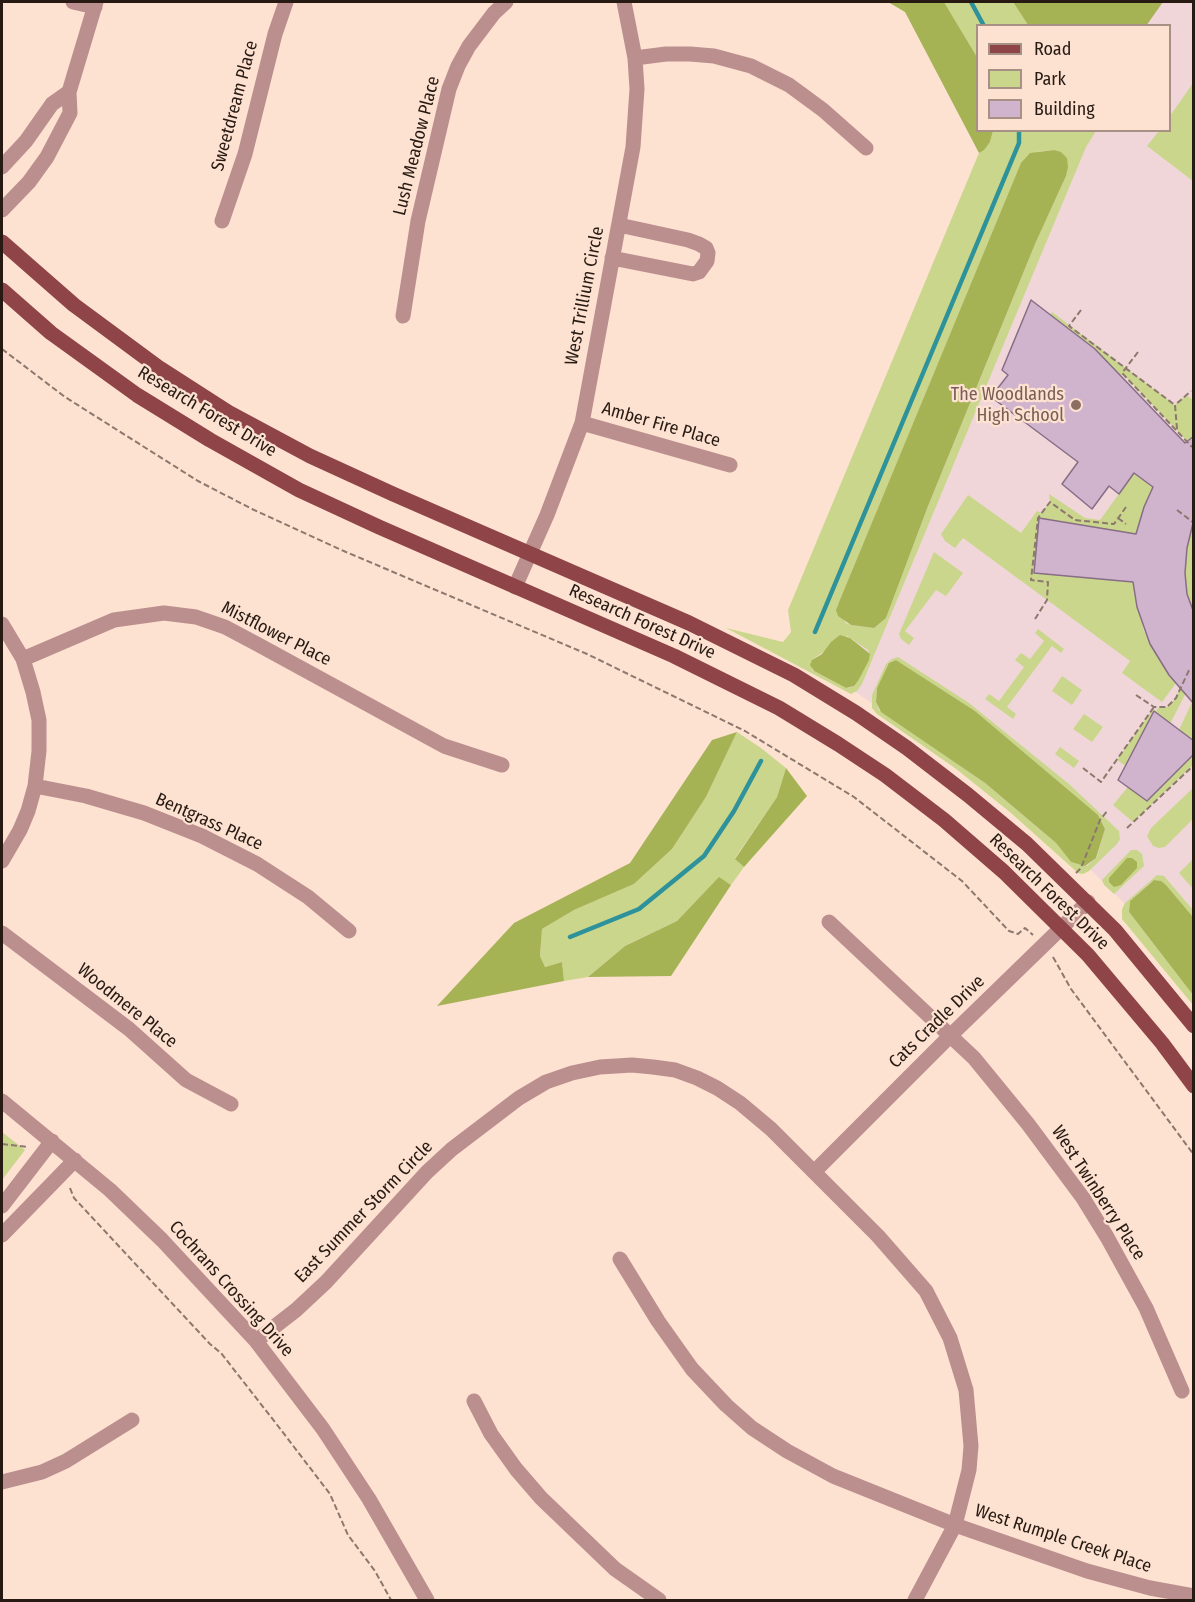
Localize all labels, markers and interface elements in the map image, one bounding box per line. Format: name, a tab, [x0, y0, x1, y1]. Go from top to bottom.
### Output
legend	[976, 24, 1171, 132]
street label: Sweetdream Place	[207, 38, 263, 174]
text: Road	[1034, 38, 1071, 60]
text: Park	[1034, 68, 1066, 90]
street label: Lush Meadow Place	[389, 74, 445, 218]
text: Building	[1034, 98, 1095, 120]
street label: West Trillium Circle	[561, 225, 609, 367]
street label: Research Forest Drive	[134, 362, 280, 462]
place label: The Woodlands High School	[951, 384, 1064, 426]
street label: Amber Fire Place	[599, 398, 723, 452]
marker: The Woodlands High School	[1069, 398, 1083, 412]
street label: Research Forest Drive	[565, 580, 719, 664]
street label: Mistflower Place	[218, 597, 334, 671]
street label: Bentgrass Place	[152, 789, 266, 855]
street label: Research Forest Drive	[985, 829, 1113, 955]
street label: Woodmere Place	[73, 959, 181, 1053]
street label: Cats Cradle Drive	[885, 971, 989, 1073]
street label: West Twinberry Place	[1046, 1122, 1150, 1264]
street label: East Summer Storm Circle	[291, 1136, 437, 1288]
street label: Cochrans Crossing Drive	[164, 1217, 298, 1361]
street label: West Rumple Creek Place	[972, 1500, 1154, 1578]

